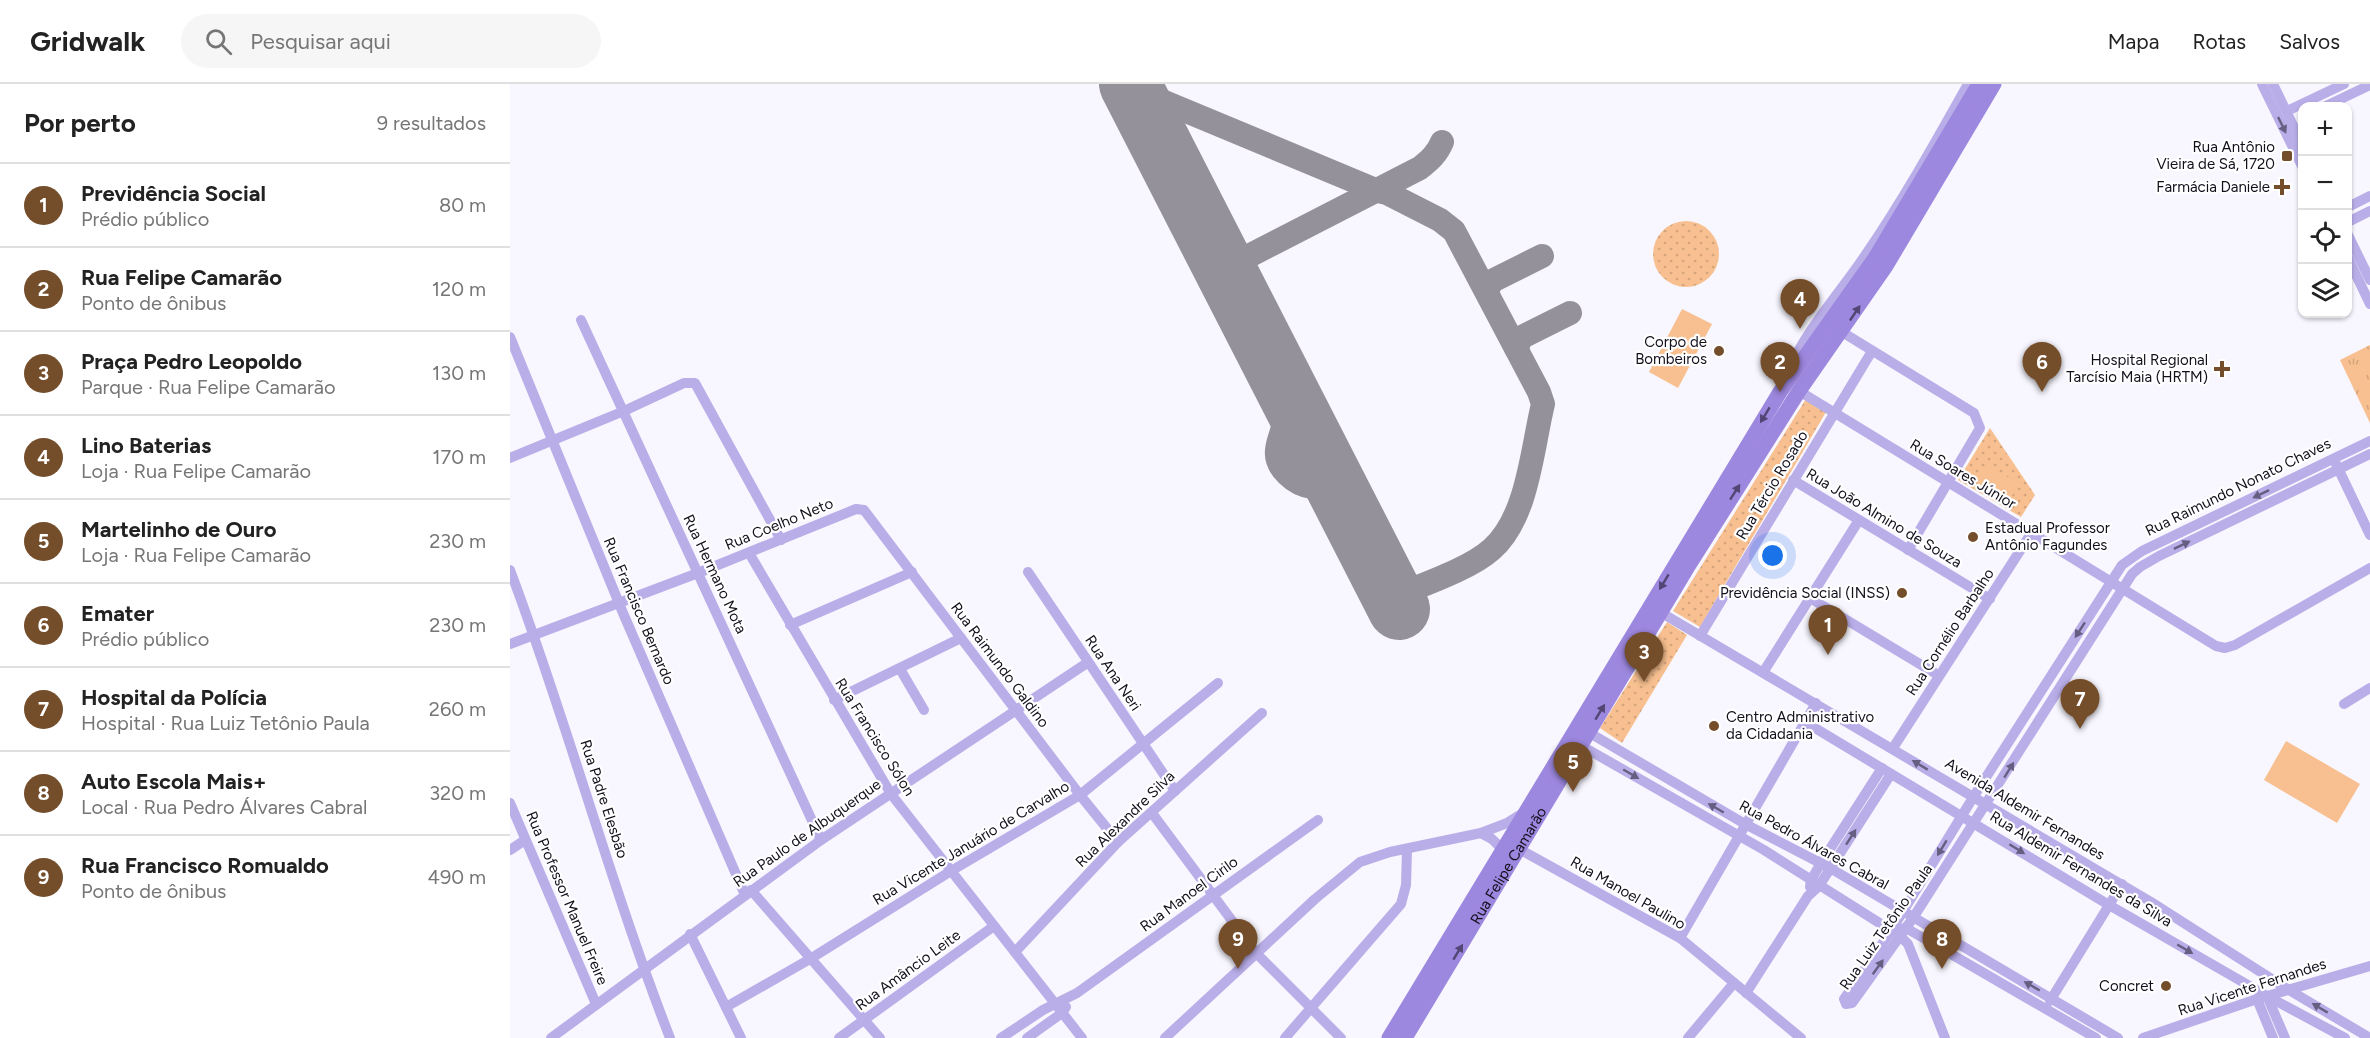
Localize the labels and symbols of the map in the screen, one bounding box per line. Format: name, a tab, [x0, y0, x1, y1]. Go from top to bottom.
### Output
one-way arrow	[2277, 116, 2287, 134]
place label: Rua Antônio Vieira de Sá, 1720	[2156, 138, 2275, 173]
marker: Rua Antônio Vieira de Sá, 1720	[2280, 149, 2294, 163]
place label: Farmácia Daniele	[2156, 178, 2270, 196]
marker: Farmácia Daniele	[2275, 180, 2289, 194]
pin: 4	[1780, 280, 1820, 329]
one-way arrow	[1849, 304, 1860, 321]
place label: Corpo de Bombeiros	[1635, 333, 1707, 368]
pin: 2	[1760, 342, 1800, 392]
pin: 6	[2022, 342, 2062, 392]
marker: Corpo de Bombeiros	[1712, 344, 1726, 358]
place label: Hospital Regional Tarcísio Maia (HRTM)	[2066, 351, 2208, 386]
marker: Hospital Regional Tarcísio Maia (HRTM)	[2213, 360, 2231, 378]
one-way arrow	[1760, 407, 1771, 423]
street label: Rua Tércio Rosado	[1732, 427, 1812, 543]
street label: Rua Raimundo Nonato Chaves	[2142, 434, 2334, 540]
street label: Rua Soares Júnior	[1907, 435, 2019, 513]
street label: Rua João Almino de Souza	[1803, 464, 1965, 572]
one-way arrow	[1729, 484, 1740, 500]
one-way arrow	[2252, 489, 2269, 498]
street label: Rua Coelho Neto	[722, 494, 836, 554]
street label: Rua Hermano Mota	[679, 512, 751, 636]
place label: Estadual Professor Antônio Fagundes	[1985, 519, 2110, 554]
marker: Estadual Professor Antônio Fagundes	[1966, 530, 1980, 544]
street label: Rua Francisco Bernardo	[600, 535, 678, 688]
one-way arrow	[2174, 540, 2191, 549]
your location	[1758, 541, 1787, 570]
street label: Rua Cornélio Barbalho	[1902, 565, 1998, 699]
one-way arrow	[1658, 574, 1669, 590]
place label: Previdência Social (INSS)	[1720, 584, 1890, 602]
marker: Previdência Social (INSS)	[1895, 586, 1909, 600]
street label: Rua Raimundo Galdino	[947, 599, 1053, 731]
pin: 1	[1808, 606, 1848, 655]
one-way arrow	[2075, 622, 2086, 638]
street label: Rua Ana Neri	[1081, 632, 1145, 714]
pin: 3	[1624, 632, 1664, 682]
street label: Rua Francisco Sólon	[831, 675, 919, 799]
pin: 7	[2060, 680, 2100, 729]
one-way arrow	[1594, 704, 1605, 720]
place label: Centro Administrativo da Cidadania	[1726, 708, 1875, 743]
marker: Centro Administrativo da Cidadania	[1707, 719, 1721, 733]
street label: Rua Padre Elesbão	[576, 737, 632, 861]
pin: 5	[1554, 742, 1592, 792]
street label: Avenida Aldemir Fernandes	[1942, 754, 2108, 864]
one-way arrow	[1912, 759, 1928, 770]
one-way arrow	[2003, 762, 2015, 778]
street label: Rua Alexandre Silva	[1072, 767, 1178, 871]
one-way arrow	[1623, 769, 1640, 779]
street label: Rua Paulo de Albuquerque	[730, 775, 884, 891]
street label: Rua Vicente Januário de Carvalho	[870, 777, 1073, 909]
street label: Rua Pedro Álvares Cabral	[1736, 796, 1892, 894]
one-way arrow	[1708, 802, 1724, 813]
street label: Rua Felipe Camarão	[1466, 804, 1551, 927]
street label: Rua Aldemir Fernandes da Silva	[1987, 807, 2175, 931]
street label: Rua Professor Manuel Freire	[522, 808, 612, 988]
one-way arrow	[1845, 829, 1857, 845]
one-way arrow	[1937, 840, 1948, 856]
one-way arrow	[2009, 843, 2025, 854]
street label: Rua Manoel Cirilo	[1137, 852, 1242, 936]
street label: Rua Manoel Paulino	[1567, 853, 1689, 933]
street label: Rua Luiz Tetônio Paula	[1836, 861, 1936, 993]
pin: 9	[1218, 920, 1258, 969]
pin: 8	[1922, 920, 1962, 969]
street label: Rua Amâncio Leite	[852, 926, 964, 1014]
one-way arrow	[2176, 943, 2193, 953]
one-way arrow	[1452, 944, 1463, 961]
street label: Rua Vicente Fernandes	[2176, 955, 2328, 1019]
one-way arrow	[1872, 959, 1884, 975]
place label: Concret	[2099, 977, 2154, 995]
marker: Concret	[2159, 979, 2173, 993]
one-way arrow	[2023, 981, 2040, 991]
one-way arrow	[2311, 1003, 2328, 1013]

